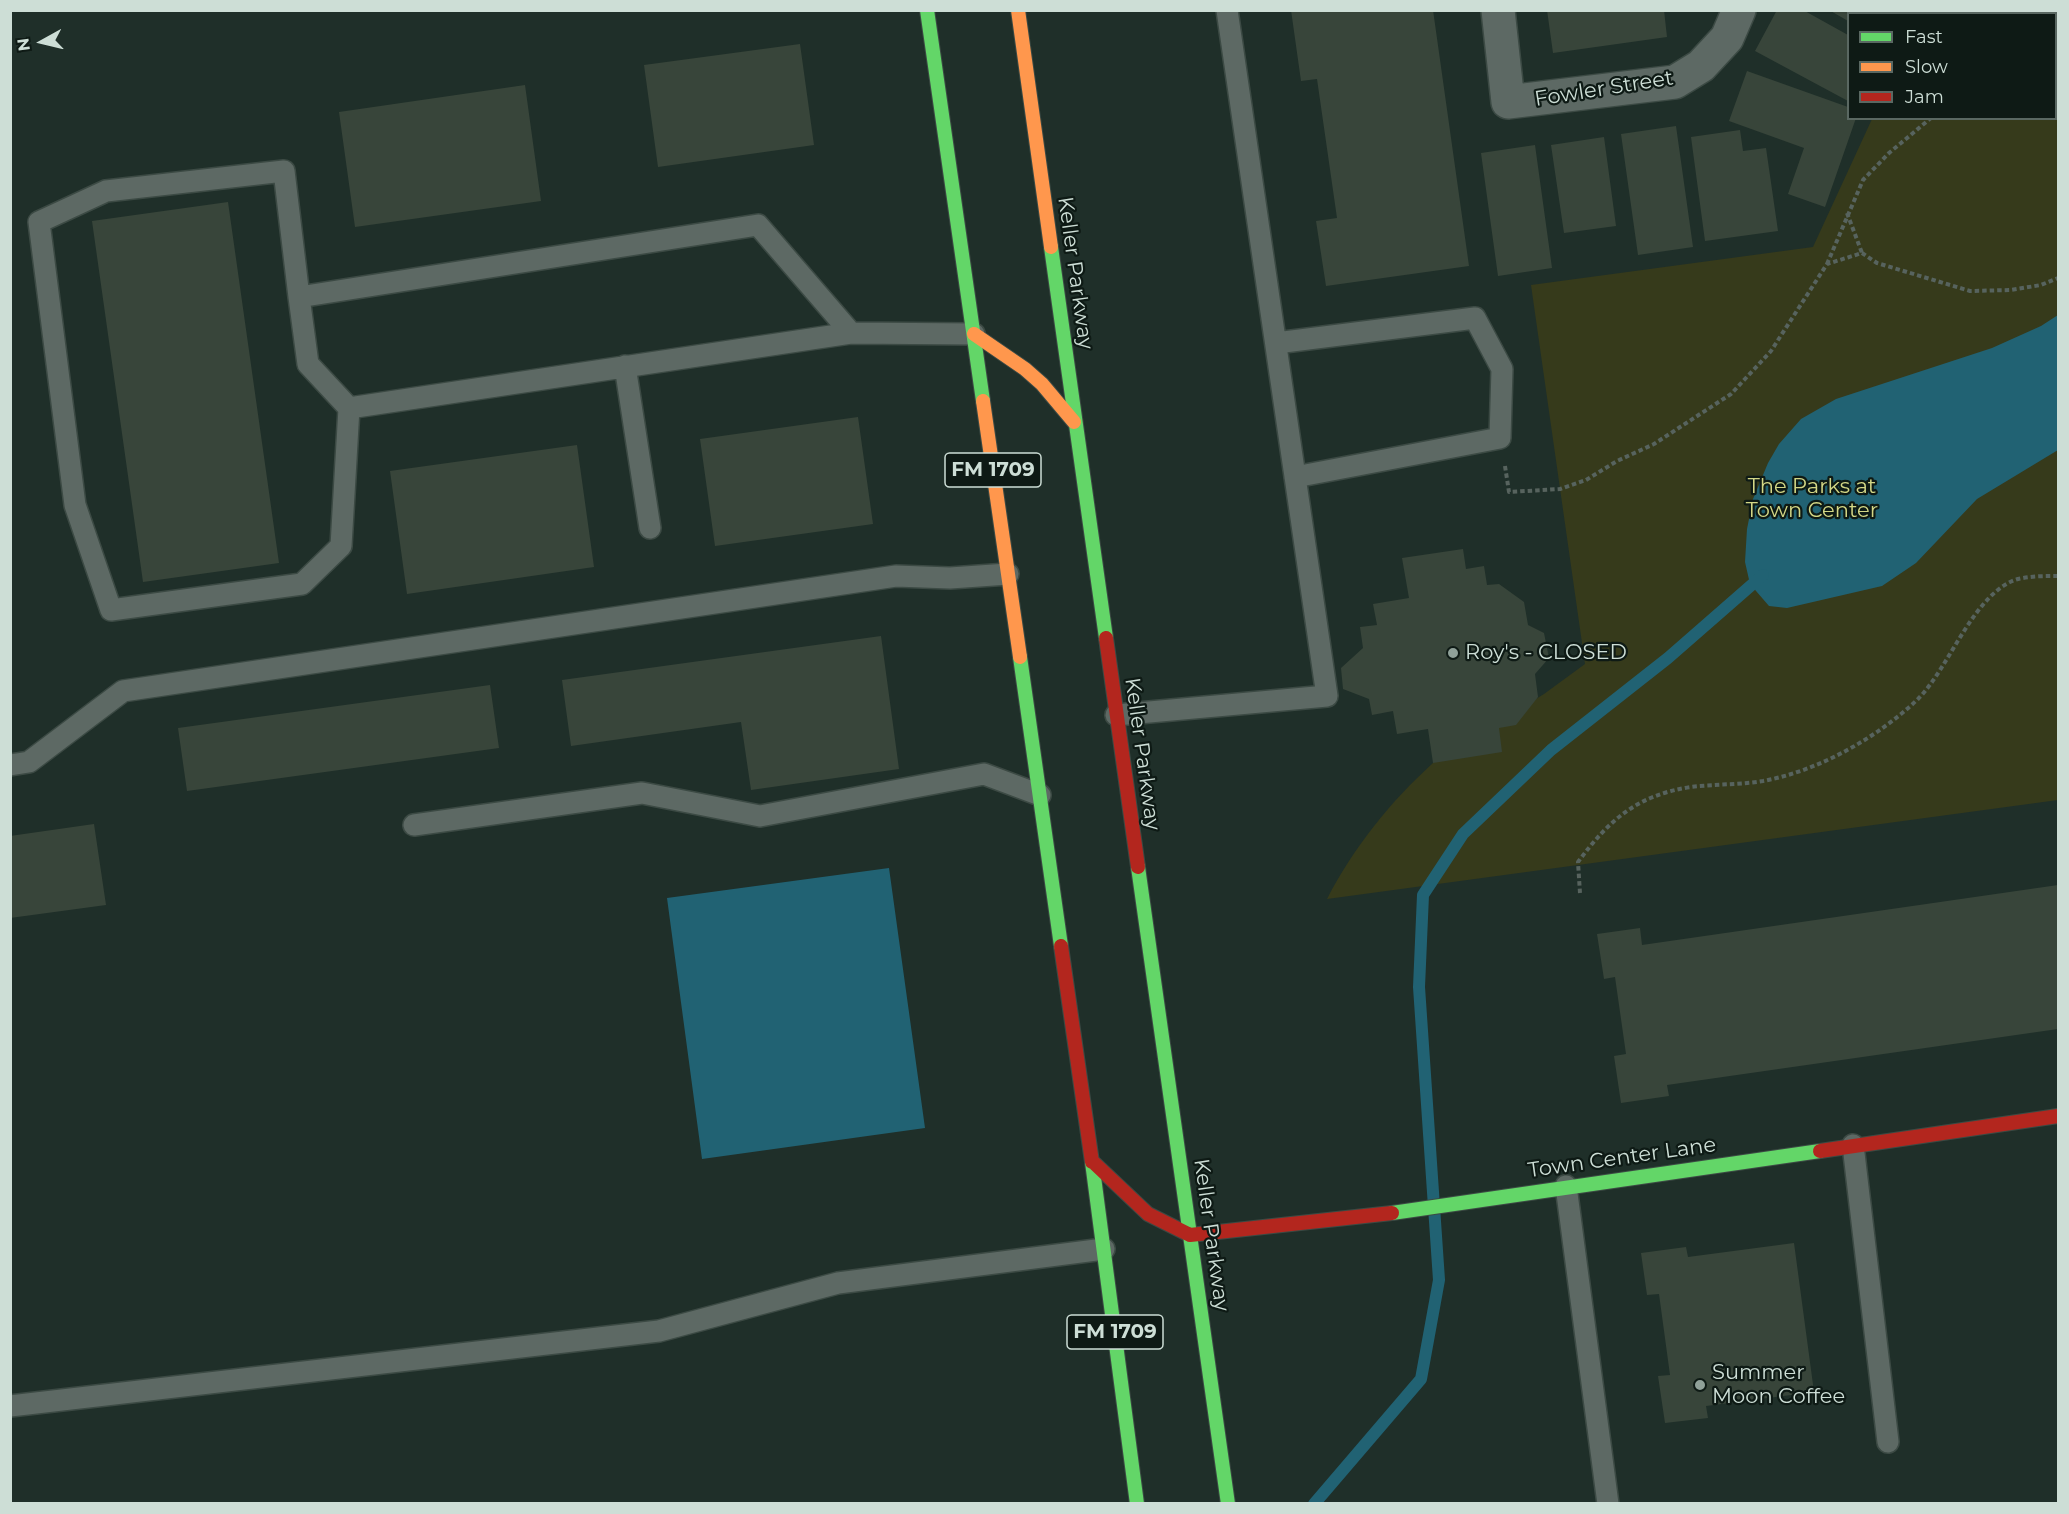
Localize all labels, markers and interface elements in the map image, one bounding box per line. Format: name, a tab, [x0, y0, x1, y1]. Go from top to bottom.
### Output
north arrow	[12, 12, 72, 72]
legend	[1847, 12, 2057, 120]
text: Fast	[1905, 26, 1943, 48]
text: N	[13, 37, 34, 52]
text: Slow	[1905, 56, 1948, 78]
street label: Fowler Street	[1533, 66, 1675, 112]
text: Jam	[1905, 86, 1944, 108]
street label: Keller Parkway	[1052, 195, 1098, 351]
road number: FM 1709	[945, 453, 1041, 487]
park label: The Parks at Town Center	[1746, 474, 1878, 524]
place label: Roy's - CLOSED	[1465, 640, 1627, 666]
marker: Roy's - CLOSED	[1446, 646, 1460, 660]
street label: Keller Parkway	[1119, 676, 1165, 832]
street label: Town Center Lane	[1526, 1132, 1718, 1184]
street label: Keller Parkway	[1188, 1157, 1234, 1313]
road number: FM 1709	[1067, 1315, 1163, 1349]
place label: Summer Moon Coffee	[1712, 1360, 1845, 1410]
marker: Summer Moon Coffee	[1693, 1378, 1707, 1392]

